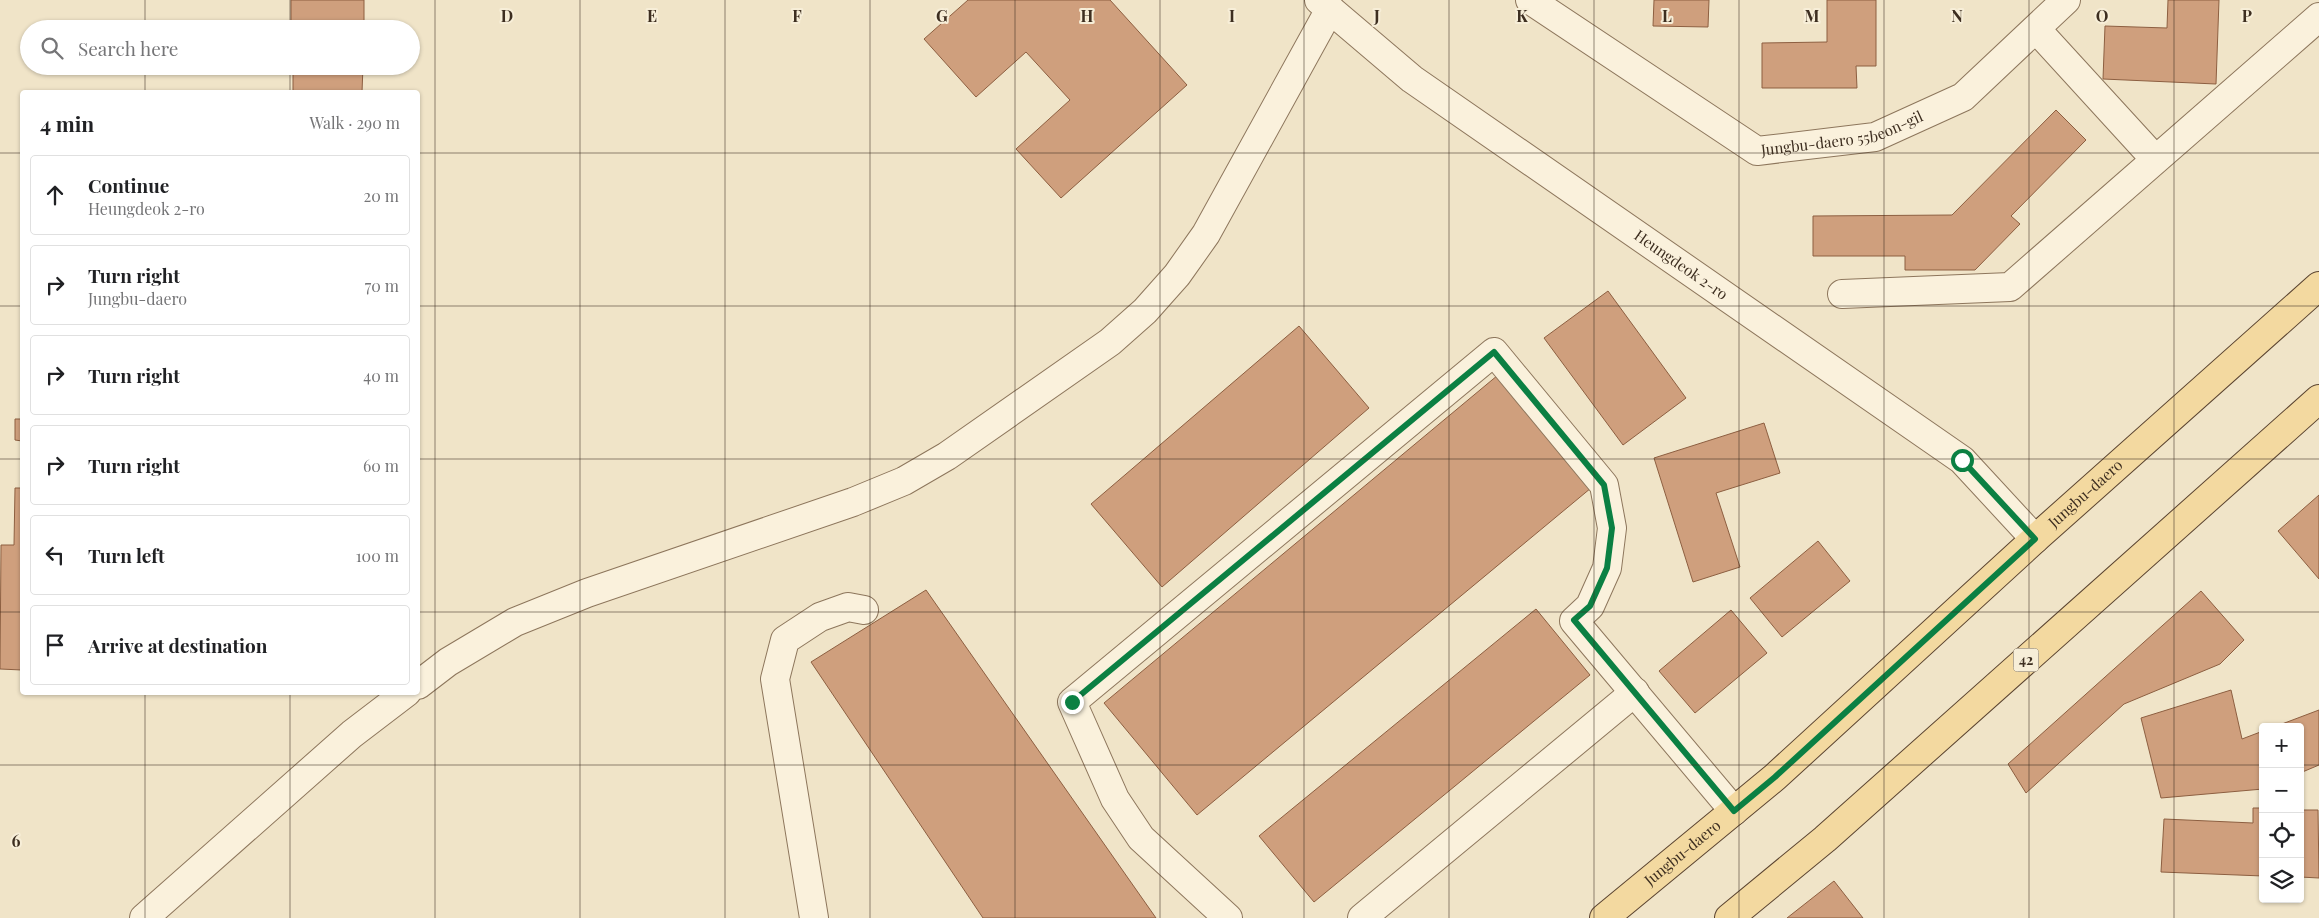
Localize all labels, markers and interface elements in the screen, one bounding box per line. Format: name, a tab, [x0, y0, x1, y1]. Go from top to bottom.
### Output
text: D	[501, 5, 513, 26]
text: E	[647, 5, 657, 26]
text: F	[792, 5, 802, 26]
text: G	[936, 5, 948, 26]
text: H	[1081, 5, 1094, 26]
text: I	[1229, 5, 1235, 26]
text: J	[1373, 5, 1380, 26]
text: K	[1516, 5, 1528, 26]
text: L	[1662, 5, 1672, 26]
text: M	[1805, 5, 1820, 26]
text: N	[1951, 5, 1963, 26]
text: O	[2096, 5, 2108, 26]
text: P	[2242, 5, 2252, 26]
search box	[20, 20, 420, 75]
icon: search	[38, 34, 66, 62]
text: Search here	[78, 35, 178, 61]
street label: Jungbu-daero 55beon-gil	[1759, 106, 1926, 160]
text: 4 min	[40, 109, 94, 137]
text: Walk · 290 m	[309, 112, 400, 133]
text: Continue	[88, 172, 169, 198]
icon: ahead	[41, 181, 69, 209]
text: 20 m	[364, 185, 399, 206]
text: Heungdeok 2-ro	[88, 198, 205, 219]
street label: Heungdeok 2-ro	[1631, 225, 1732, 304]
text: Turn right	[88, 262, 180, 288]
icon: right	[41, 271, 69, 299]
text: 70 m	[365, 275, 399, 296]
text: Jungbu-daero	[88, 288, 187, 309]
icon: right	[41, 361, 69, 389]
text: Turn right	[88, 362, 180, 388]
text: 40 m	[363, 365, 399, 386]
route start	[1951, 449, 1974, 472]
icon: right	[41, 451, 69, 479]
text: Turn right	[88, 452, 180, 478]
text: 60 m	[363, 455, 399, 476]
street label: Jungbu-daero	[2043, 455, 2126, 532]
icon: left	[41, 541, 69, 569]
text: Turn left	[88, 542, 165, 568]
text: 100 m	[356, 545, 399, 566]
icon: arrive	[41, 631, 69, 659]
text: Arrive at destination	[88, 632, 268, 658]
road number: 42	[2014, 648, 2038, 672]
route end	[1061, 691, 1084, 714]
map controls	[2259, 723, 2304, 903]
button: +	[2259, 723, 2304, 768]
button: −	[2259, 768, 2304, 813]
button: locate	[2259, 813, 2304, 858]
street label: Jungbu-daero	[1639, 815, 1724, 890]
text: 6	[12, 830, 21, 851]
button: layers	[2259, 858, 2304, 903]

